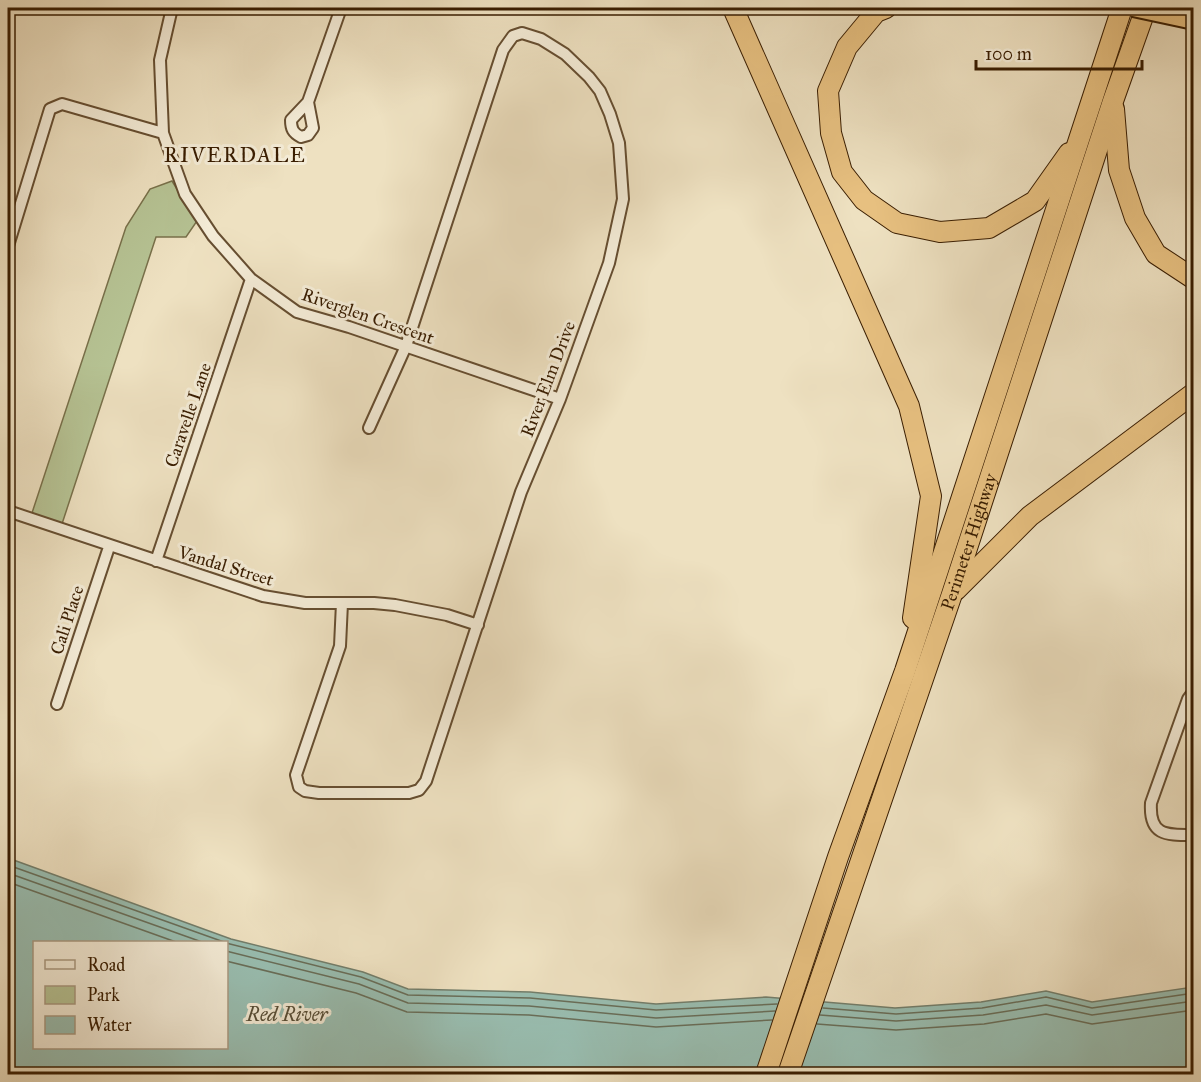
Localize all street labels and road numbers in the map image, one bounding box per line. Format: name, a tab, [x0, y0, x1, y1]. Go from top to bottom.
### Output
street label: Riverglen Crescent	[299, 283, 438, 350]
street label: River Elm Drive	[516, 318, 580, 440]
street label: Caravelle Lane	[160, 360, 216, 470]
street label: Perimeter Highway	[936, 470, 1002, 613]
street label: Vandal Street	[175, 541, 277, 591]
street label: Cali Place	[46, 583, 88, 657]

